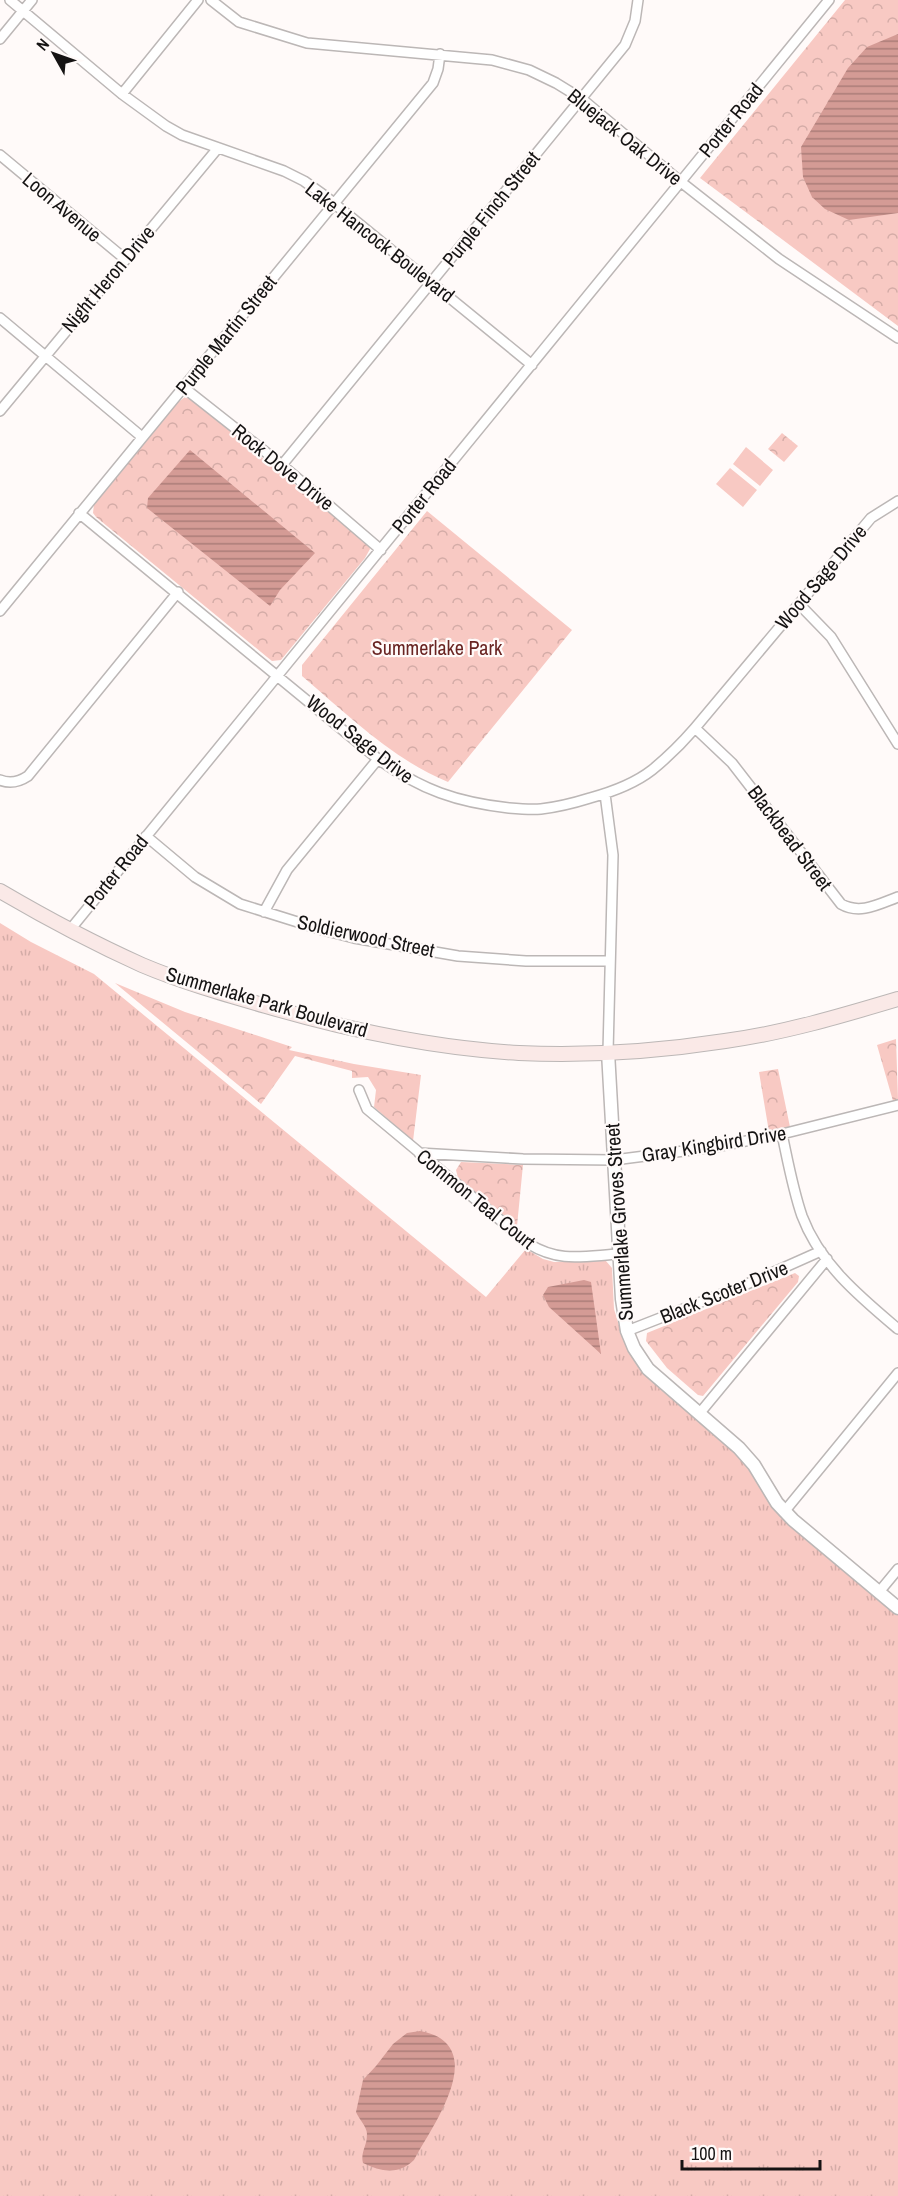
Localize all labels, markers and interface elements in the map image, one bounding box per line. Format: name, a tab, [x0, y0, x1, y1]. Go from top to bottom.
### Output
north arrow	[24, 24, 84, 84]
text: N	[31, 34, 54, 55]
street label: Porter Road	[692, 77, 769, 163]
street label: Bluejack Oak Drive	[562, 82, 688, 191]
street label: Purple Finch Street	[436, 145, 546, 272]
street label: Loon Avenue	[17, 166, 108, 248]
street label: Lake Hancock Boulevard	[300, 175, 460, 308]
street label: Night Heron Drive	[55, 219, 160, 338]
street label: Purple Martin Street	[169, 269, 283, 400]
street label: Rock Dove Drive	[227, 417, 340, 516]
street label: Porter Road	[385, 453, 462, 539]
street label: Wood Sage Drive	[769, 519, 872, 635]
park label: Summerlake Park	[372, 634, 503, 661]
street label: Wood Sage Drive	[301, 688, 420, 789]
street label: Blackbead Street	[742, 780, 839, 896]
street label: Porter Road	[77, 829, 154, 915]
street label: Soldierwood Street	[295, 908, 438, 963]
street label: Summerlake Park Boulevard	[163, 960, 371, 1043]
street label: Gray Kingbird Drive	[640, 1119, 788, 1168]
street label: Summerlake Groves Street	[598, 1122, 639, 1322]
street label: Common Teal Court	[411, 1142, 542, 1255]
street label: Black Scoter Drive	[656, 1254, 792, 1329]
scale bar	[682, 2133, 820, 2171]
text: 100 m	[691, 2141, 732, 2166]

